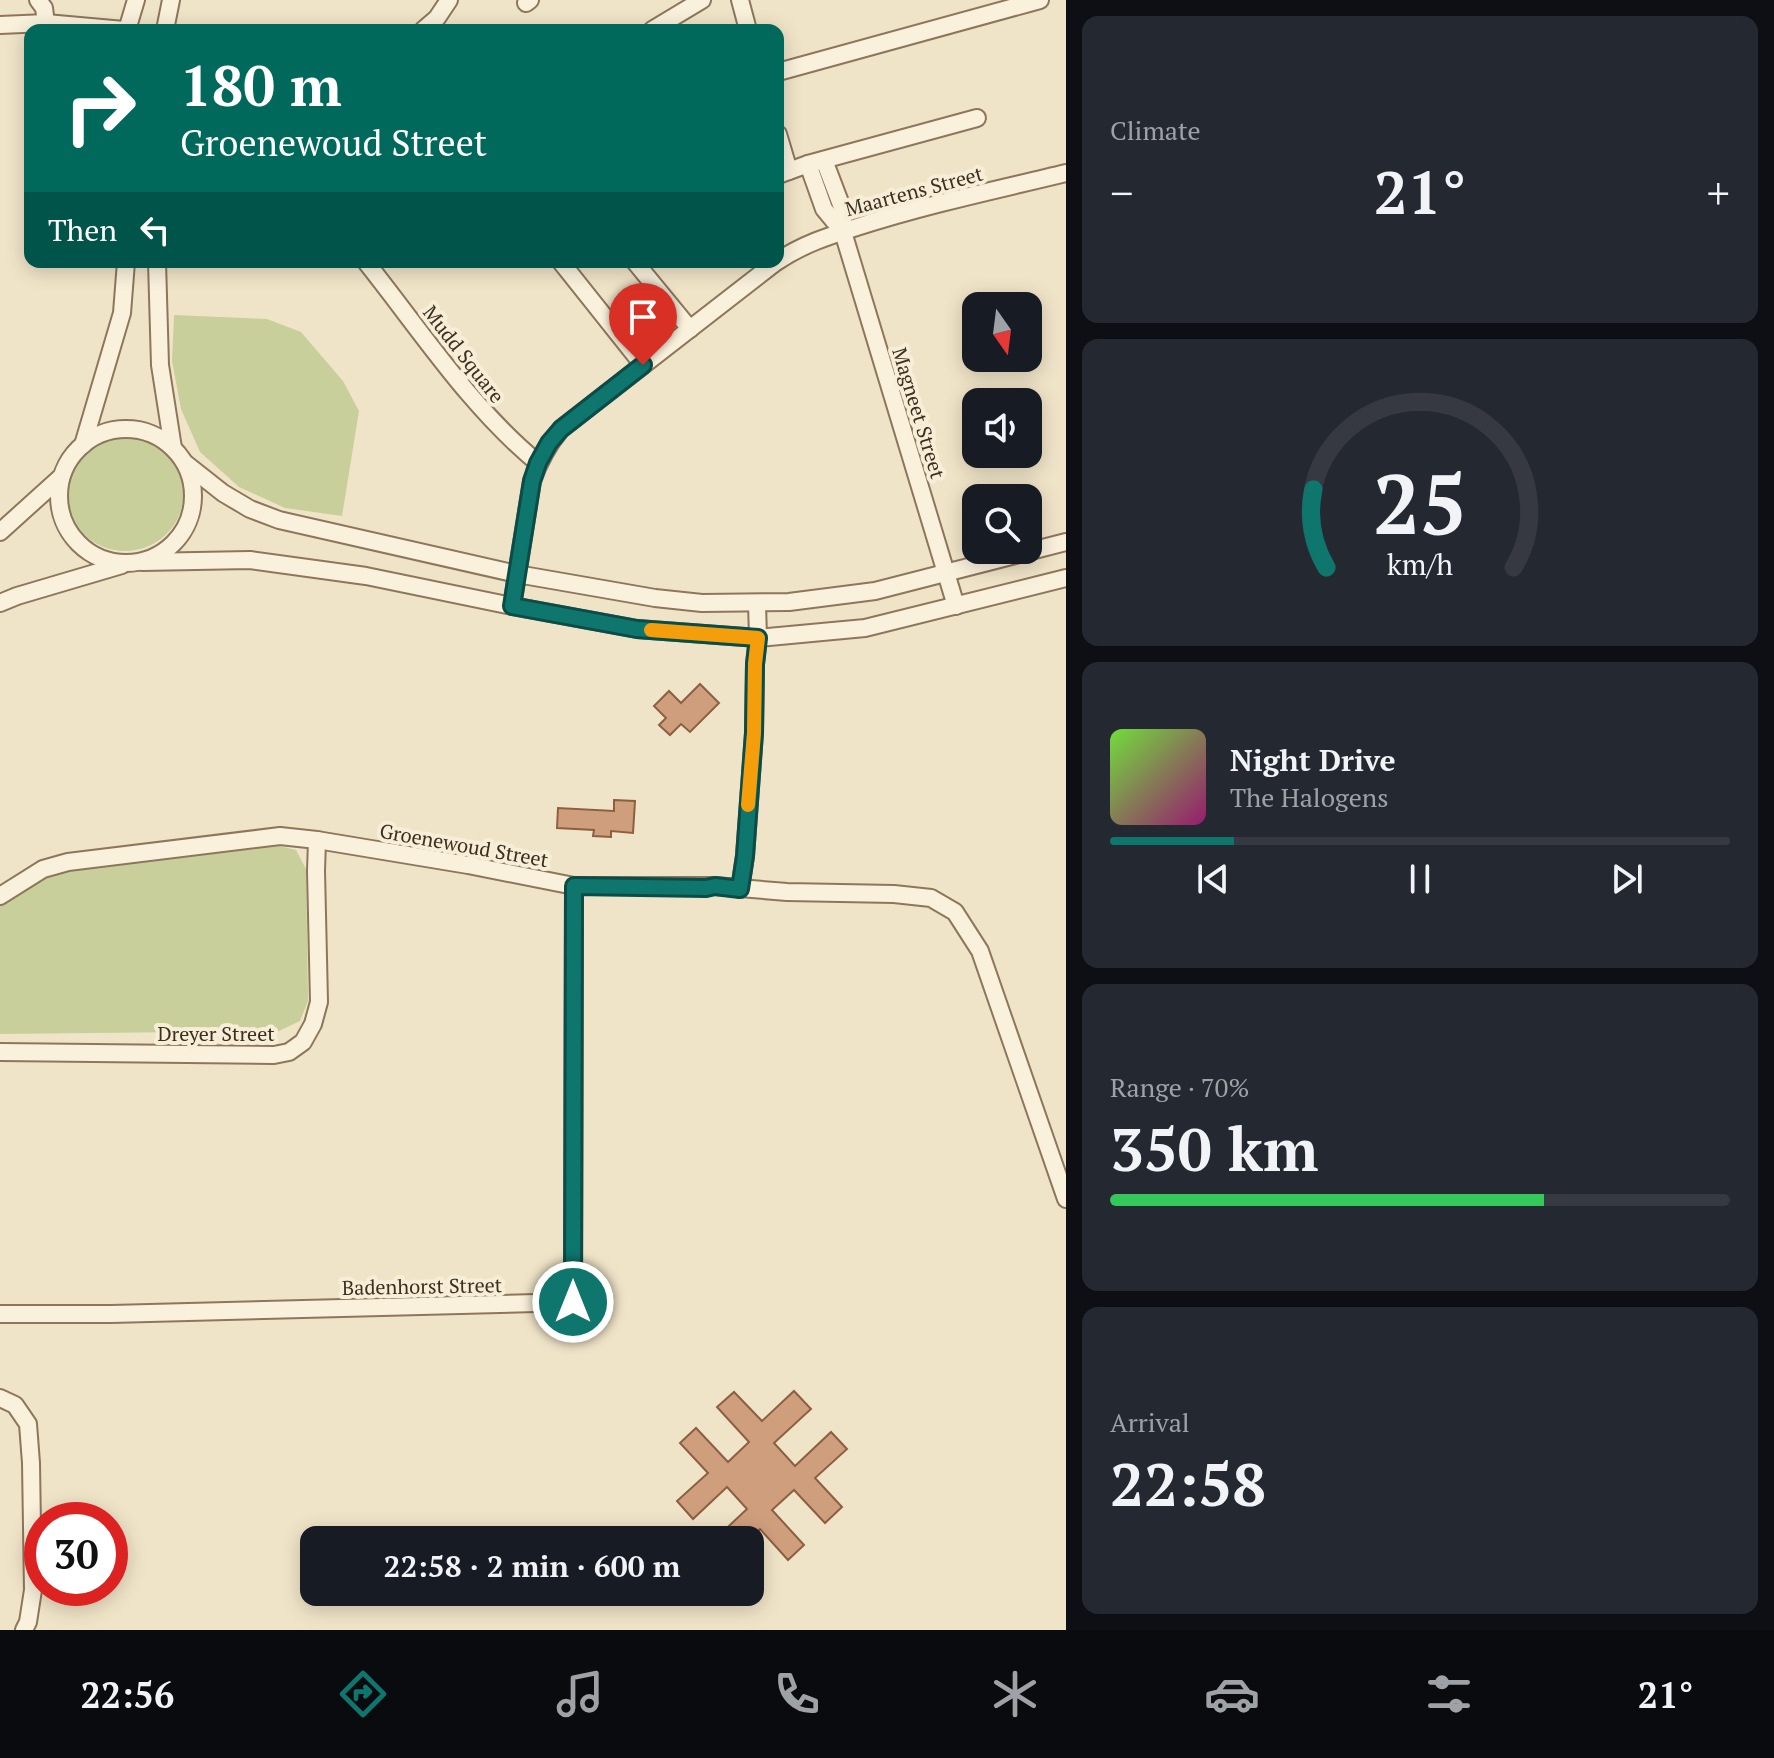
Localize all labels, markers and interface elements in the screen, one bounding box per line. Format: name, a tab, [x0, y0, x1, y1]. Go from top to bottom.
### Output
text: 180 m	[180, 48, 342, 122]
icon: right	[48, 56, 152, 160]
text: Climate	[1110, 113, 1201, 147]
text: Groenewoud Street	[180, 119, 487, 166]
text: 21°	[1374, 152, 1466, 231]
street label: Maartens Street	[842, 160, 986, 222]
text: −	[1110, 163, 1133, 222]
text: +	[1707, 163, 1730, 222]
icon: left	[133, 208, 177, 252]
text: Then	[48, 210, 117, 250]
pin	[609, 283, 677, 365]
north arrow	[962, 292, 1042, 372]
map controls	[962, 292, 1042, 564]
icon: arrive	[621, 295, 665, 339]
street label: Mudd Square	[417, 300, 511, 408]
street label: Magneet Street	[886, 344, 952, 482]
button: sound	[962, 388, 1042, 468]
text: 25	[1373, 448, 1467, 558]
button: search	[962, 484, 1042, 564]
text: km/h	[1387, 545, 1453, 583]
text: Night Drive	[1230, 740, 1396, 780]
text: The Halogens	[1230, 780, 1388, 814]
street label: Groenewoud Street	[378, 817, 551, 873]
icon: previous	[1191, 857, 1235, 901]
icon: pause	[1398, 857, 1442, 901]
icon: next	[1605, 857, 1649, 901]
street label: Dreyer Street	[157, 1020, 275, 1047]
text: Range · 70%	[1110, 1070, 1249, 1104]
text: 350 km	[1110, 1109, 1318, 1188]
position arrow	[531, 1260, 615, 1344]
street label: Badenhorst Street	[342, 1271, 503, 1301]
text: Arrival	[1110, 1405, 1190, 1439]
text: 22:58	[1110, 1444, 1266, 1523]
speed limit sign: 30	[24, 1502, 128, 1606]
text: 22:58 · 2 min · 600 m	[384, 1546, 680, 1586]
icon: directions	[335, 1666, 391, 1722]
icon: music	[552, 1666, 608, 1722]
icon: phone	[769, 1666, 825, 1722]
icon: climate	[987, 1666, 1043, 1722]
icon: car	[1204, 1666, 1260, 1722]
icon: filters	[1421, 1666, 1477, 1722]
text: 22:56	[81, 1671, 174, 1718]
text: 21°	[1638, 1671, 1693, 1718]

